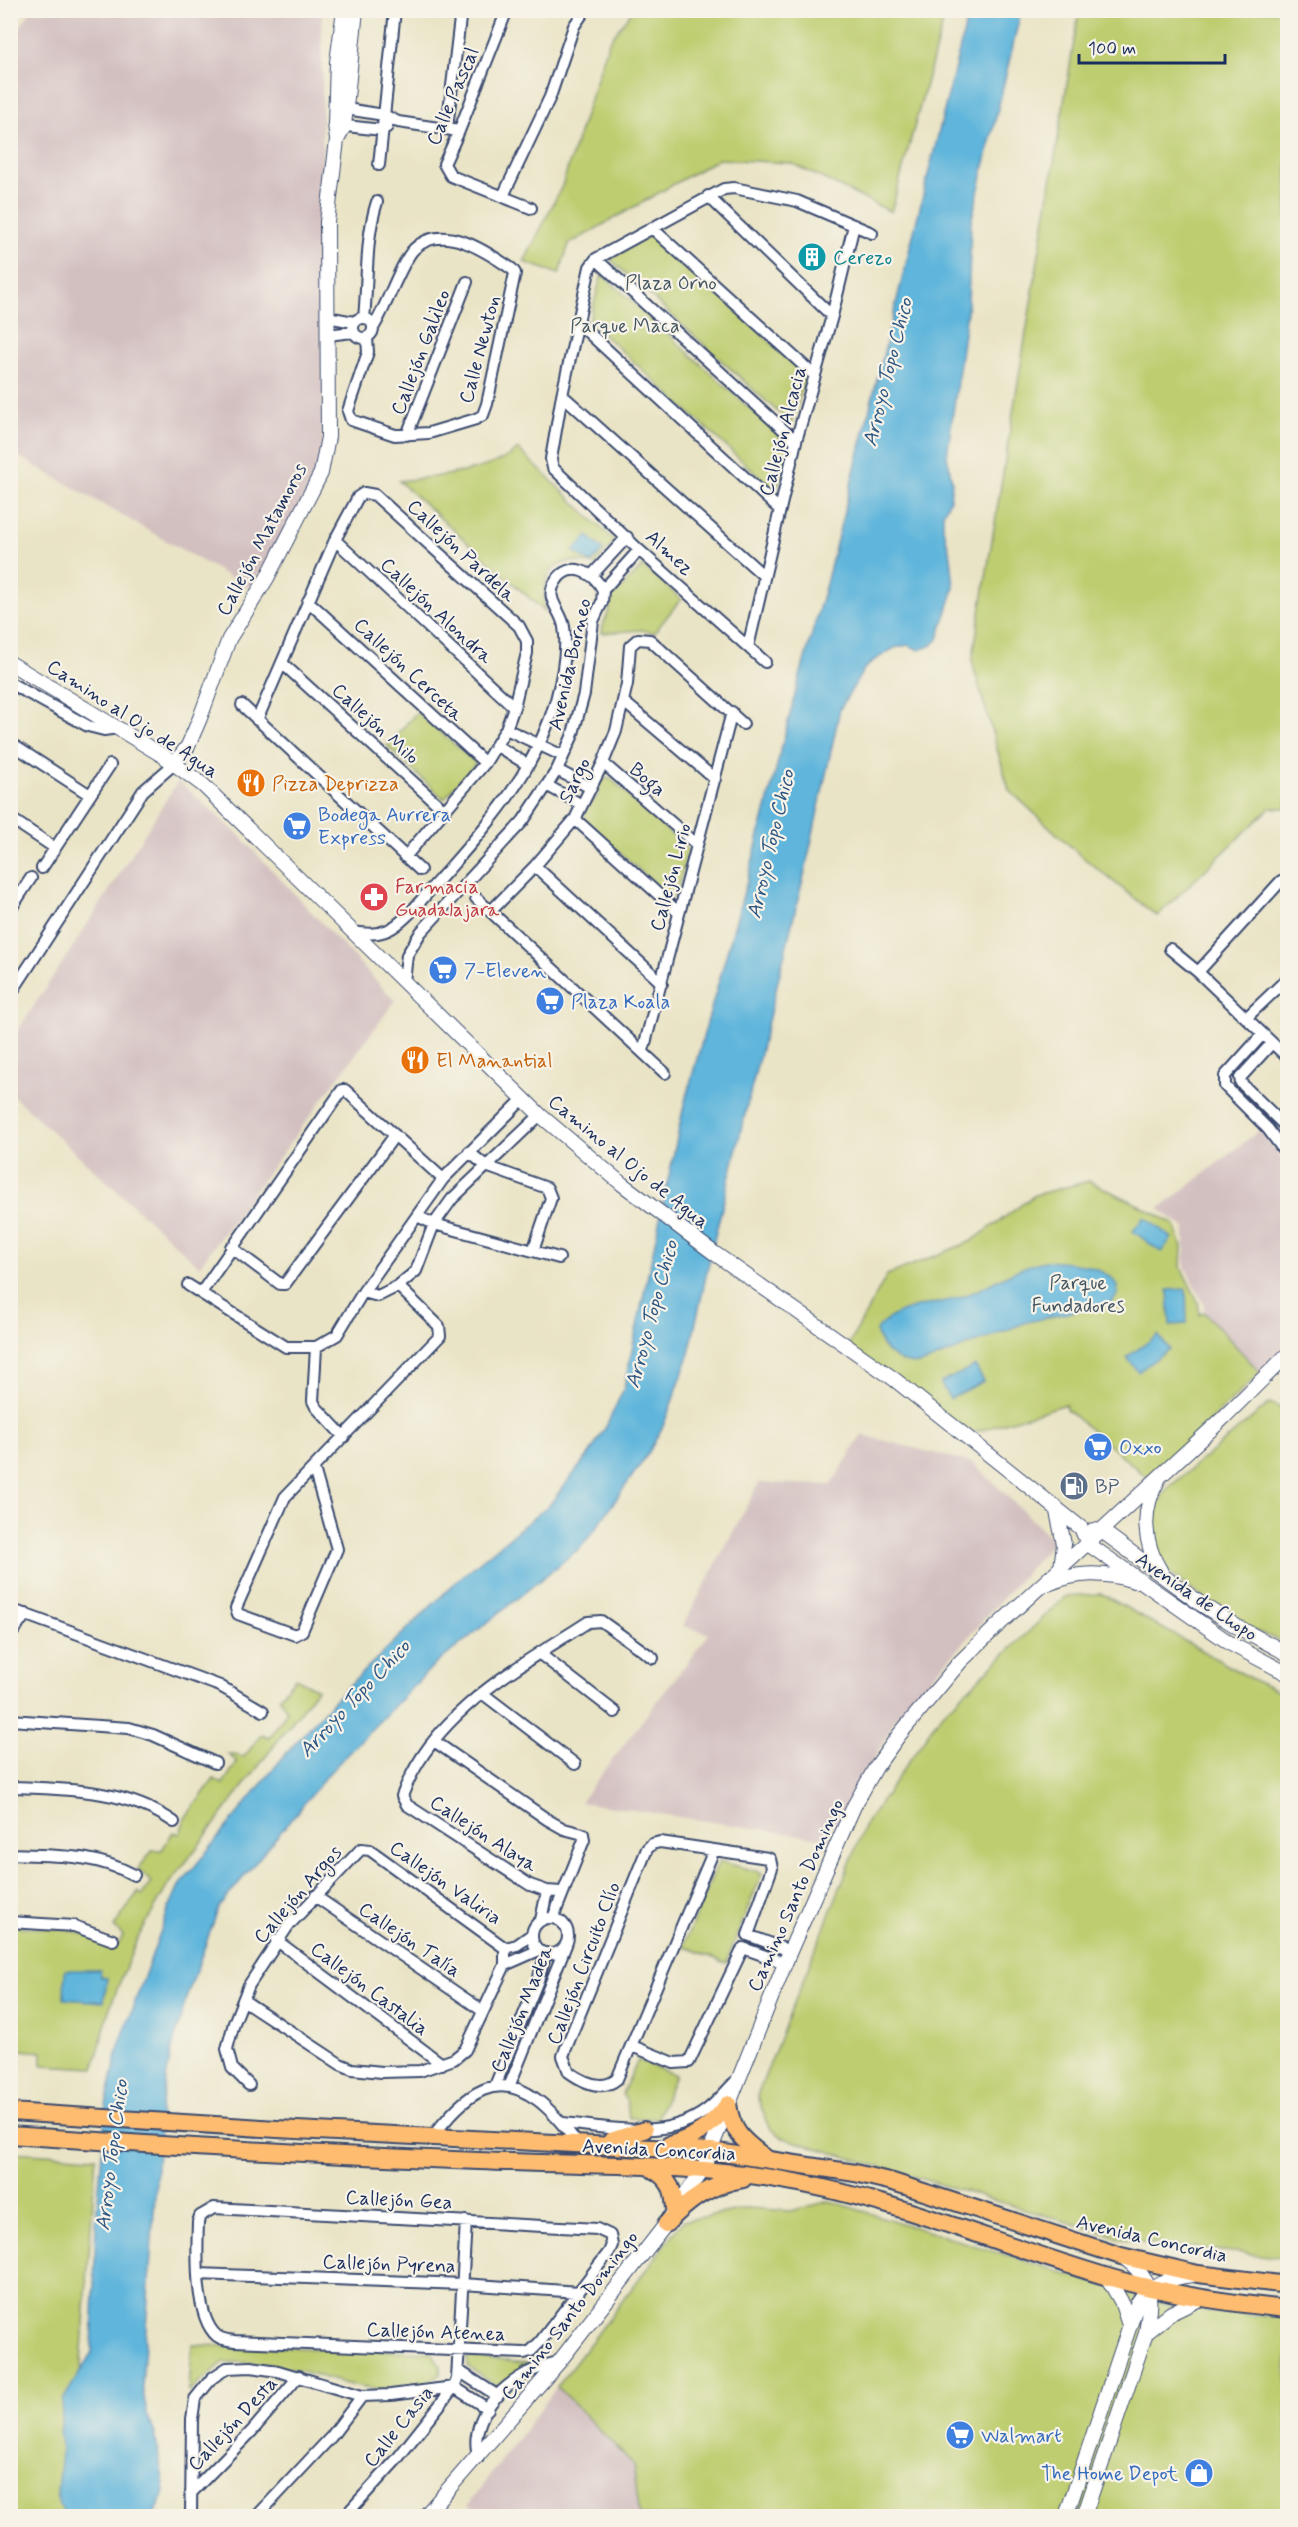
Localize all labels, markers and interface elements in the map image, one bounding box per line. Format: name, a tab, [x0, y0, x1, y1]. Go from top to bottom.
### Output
scale bar	[1079, 27, 1224, 65]
text: 100 m	[1088, 37, 1136, 61]
street label: Calle Pascal	[421, 43, 486, 150]
building icon: Cerezo	[796, 241, 828, 273]
place label: Cerezo	[833, 245, 892, 272]
park label: Plaza Orno	[625, 270, 717, 297]
street label: Callejón Galileo	[385, 286, 458, 419]
street label: Calle Newton	[453, 292, 508, 407]
water label: Arroyo Topo Chico	[856, 294, 920, 449]
park label: Parque Maca	[570, 313, 680, 340]
street label: Callejón Alcacia	[753, 363, 814, 499]
street label: Callejón Matamoros	[211, 458, 314, 621]
street label: Callejón Pardela	[401, 494, 522, 609]
street label: Almez	[639, 524, 699, 582]
street label: Callejón Alondra	[374, 552, 499, 671]
street label: Avenida Borneo	[542, 596, 599, 733]
street label: Callejón Cerceta	[347, 612, 469, 729]
street label: Camino al Ojo de Agua	[41, 654, 223, 785]
street label: Callejón Milo	[325, 677, 425, 771]
street label: Sargo	[553, 753, 599, 808]
street label: Boga	[622, 757, 671, 805]
water label: Arroyo Topo Chico	[740, 766, 802, 921]
restaurant icon: Pizza Deprizza	[235, 767, 267, 799]
place label: Pizza Deprizza	[272, 771, 399, 798]
place label: Bodega Aurrera Express	[318, 802, 451, 852]
supermarket icon: Bodega Aurrera Express	[281, 810, 313, 842]
street label: Callejón Lirio	[644, 820, 699, 934]
place label: Farmacia Guadalajara	[395, 874, 500, 924]
pharmacy icon: Farmacia Guadalajara	[358, 881, 390, 913]
supermarket icon: 7-Eleven	[427, 954, 459, 986]
place label: 7-Eleven	[464, 958, 547, 985]
supermarket icon: Plaza Koala	[534, 985, 566, 1017]
place label: Plaza Koala	[571, 989, 670, 1016]
restaurant icon: El Manantial	[399, 1044, 431, 1076]
place label: El Manantial	[436, 1048, 552, 1075]
street label: Camino al Ojo de Agua	[542, 1089, 714, 1236]
water label: Arroyo Topo Chico	[619, 1236, 686, 1391]
park label: Parque Fundadores	[1031, 1270, 1125, 1320]
supermarket icon: Oxxo	[1082, 1431, 1114, 1463]
place label: Oxxo	[1119, 1435, 1162, 1462]
fuel station icon: BP	[1058, 1470, 1090, 1502]
place label: BP	[1095, 1474, 1120, 1501]
street label: Avenida de Chopo	[1130, 1546, 1263, 1648]
water label: Arroyo Topo Chico	[293, 1632, 418, 1764]
street label: Callejón Alaya	[424, 1789, 543, 1880]
street label: Camino Santo Domingo	[742, 1795, 851, 1996]
street label: Callejón Valiria	[384, 1835, 507, 1932]
street label: Callejón Argos	[248, 1840, 349, 1951]
street label: Callejón Circuito Clío	[541, 1878, 628, 2049]
street label: Callejón Talía	[353, 1896, 466, 1984]
street label: Callejón Castalia	[304, 1936, 434, 2043]
street label: Callejón Madea	[485, 1941, 560, 2077]
water label: Arroyo Topo Chico	[89, 2077, 135, 2232]
street label: Avenida Concordia	[581, 2133, 737, 2168]
street label: Callejón Gea	[345, 2184, 453, 2217]
street label: Avenida Concordia	[1074, 2209, 1230, 2270]
street label: Camino Santo Domingo	[495, 2225, 645, 2406]
street label: Callejón Pyrena	[322, 2249, 456, 2280]
street label: Callejón Atenea	[366, 2317, 506, 2348]
street label: Callejón Desta	[182, 2371, 284, 2477]
street label: Calle Casia	[358, 2380, 440, 2473]
supermarket icon: Walmart	[944, 2419, 976, 2451]
place label: Walmart	[981, 2423, 1062, 2450]
shop icon: The Home Depot	[1183, 2457, 1215, 2489]
place label: The Home Depot	[1041, 2461, 1178, 2488]

